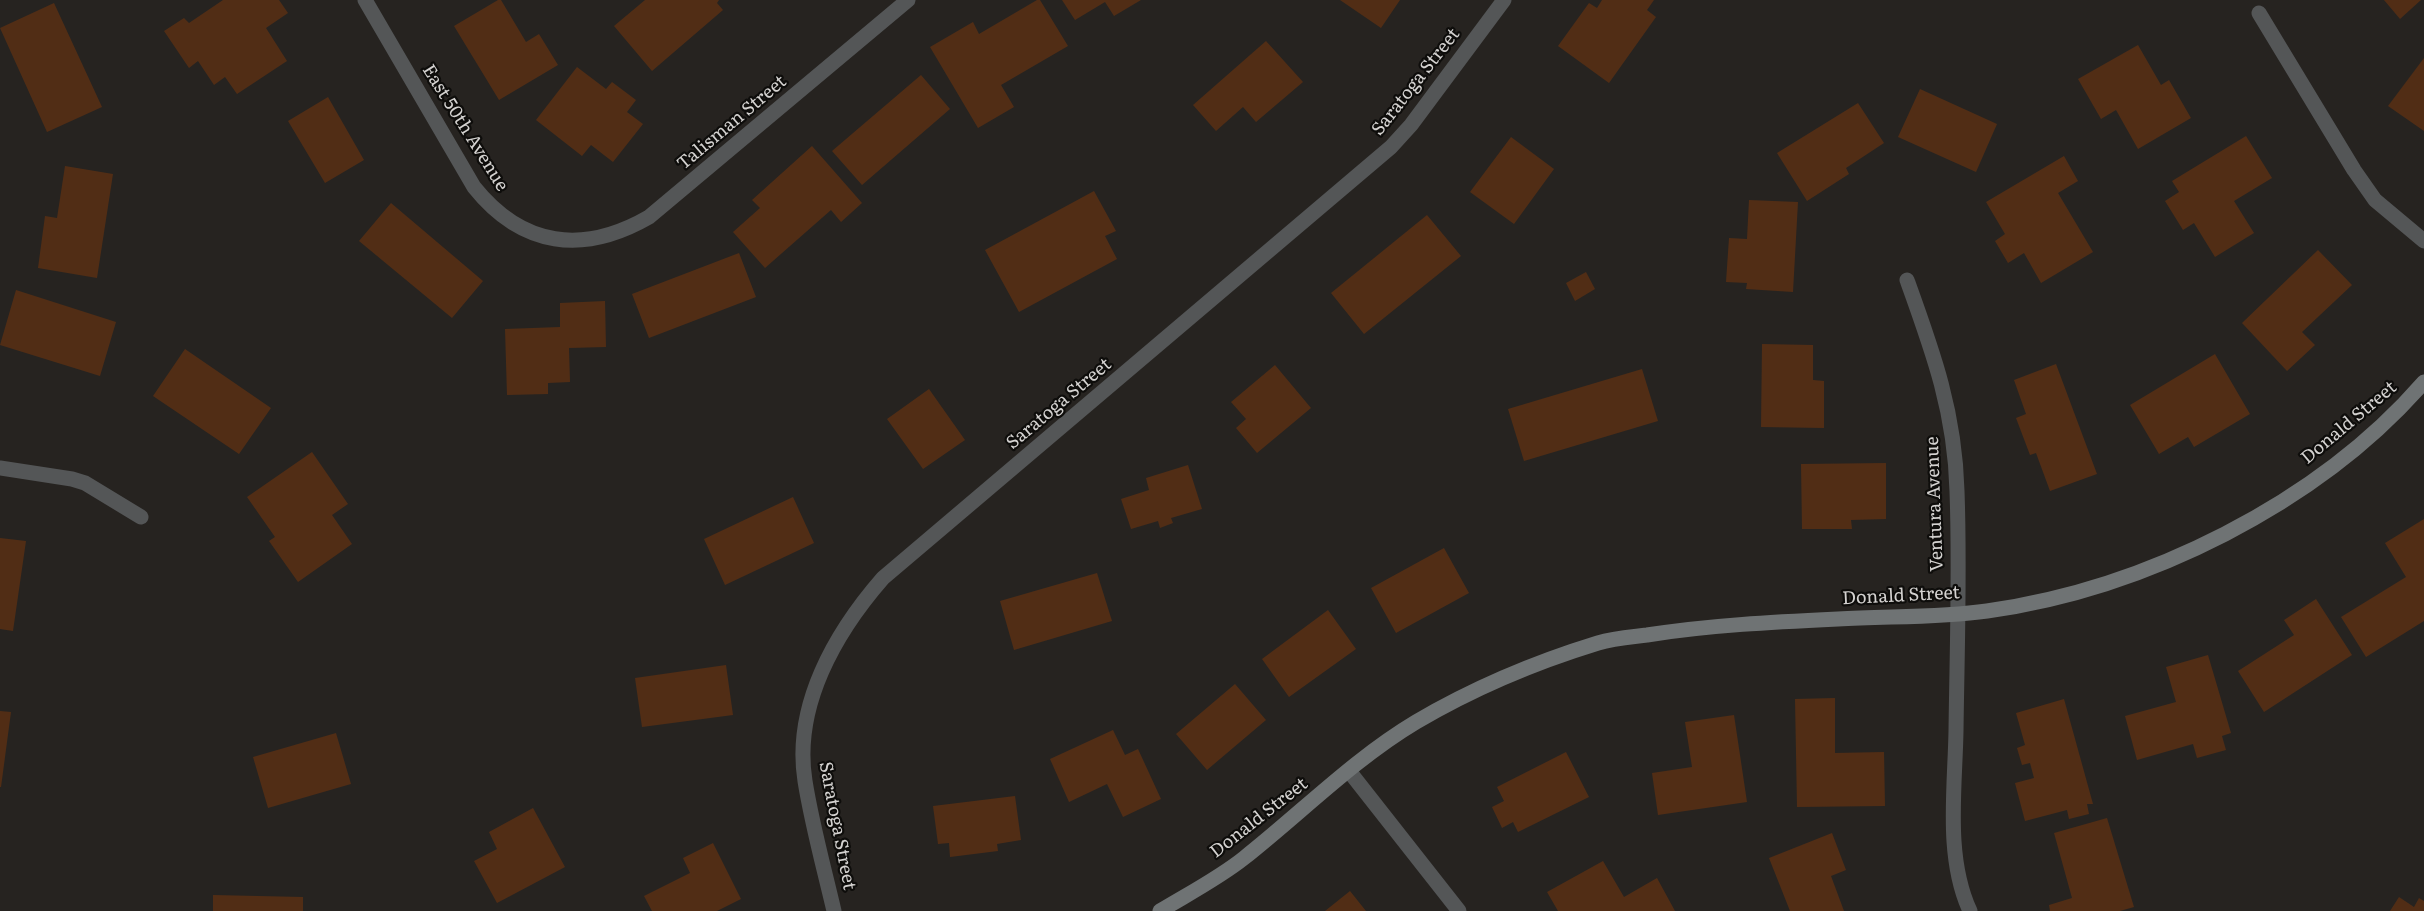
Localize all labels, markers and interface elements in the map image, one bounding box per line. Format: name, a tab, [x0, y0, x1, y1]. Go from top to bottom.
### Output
street label: Saratoga Street	[1367, 24, 1465, 140]
street label: East 50th Avenue	[417, 61, 513, 195]
street label: Talisman Street	[673, 71, 791, 175]
street label: Saratoga Street	[1002, 354, 1116, 454]
street label: Donald Street	[2297, 377, 2401, 469]
street label: Ventura Avenue	[1922, 436, 1948, 572]
street label: Donald Street	[1842, 582, 1960, 610]
street label: Saratoga Street	[814, 760, 860, 892]
street label: Donald Street	[1206, 773, 1312, 863]

